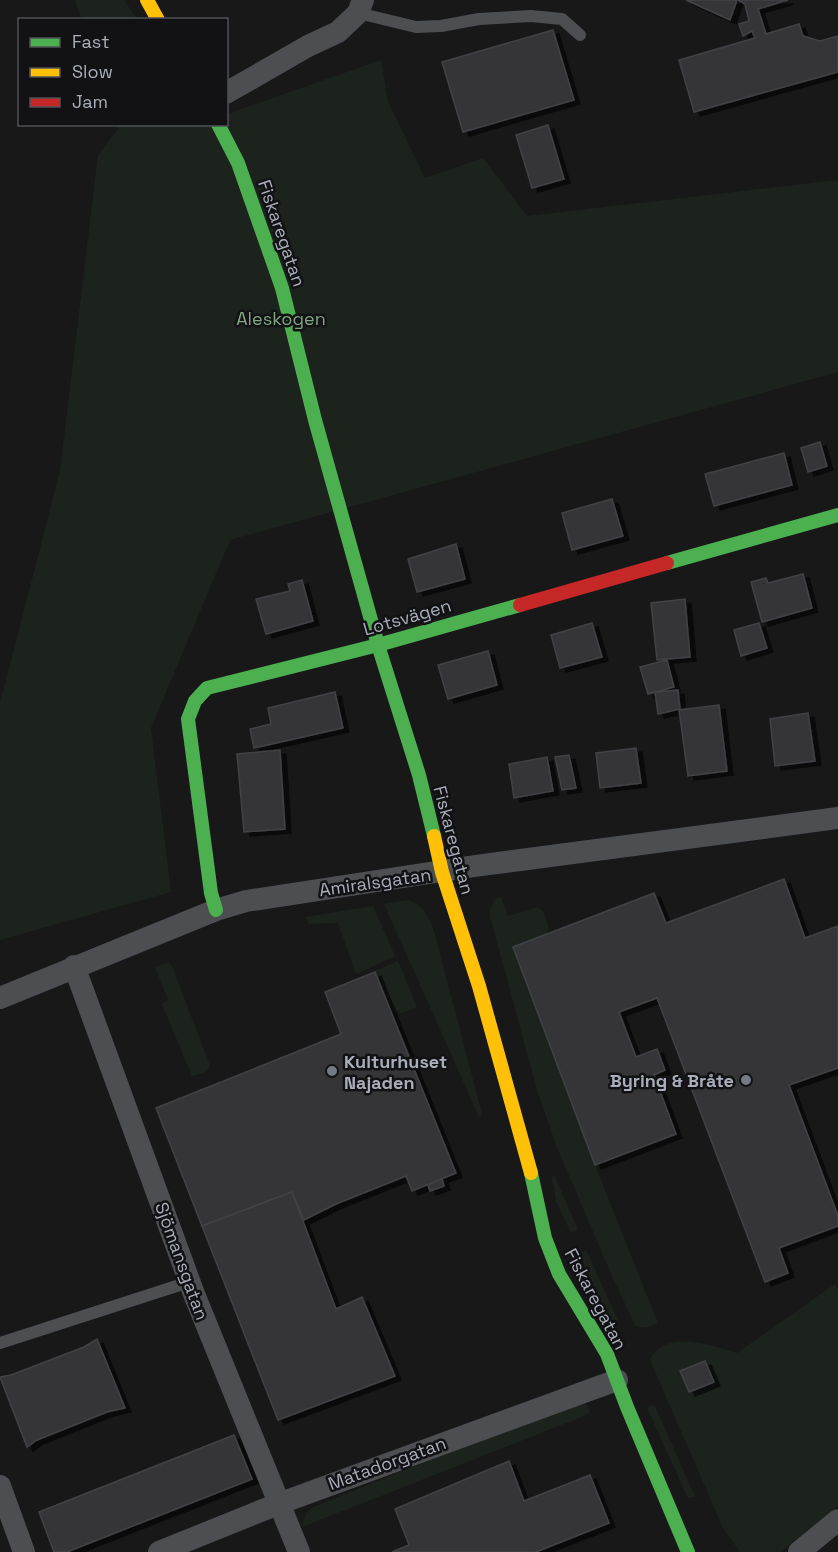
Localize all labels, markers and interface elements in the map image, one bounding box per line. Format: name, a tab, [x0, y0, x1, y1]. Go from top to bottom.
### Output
legend	[18, 18, 228, 126]
text: Fast	[72, 30, 109, 53]
text: Slow	[72, 60, 113, 83]
text: Jam	[72, 90, 108, 113]
street label: Fiskaregatan	[253, 177, 311, 289]
park label: Aleskogen	[236, 307, 326, 330]
street label: Lotsvägen	[360, 593, 454, 641]
street label: Fiskaregatan	[428, 783, 480, 897]
street label: Amiralsgatan	[317, 863, 433, 901]
place label: Kulturhuset Najaden	[344, 1050, 447, 1094]
marker: Kulturhuset Najaden	[325, 1064, 339, 1078]
place label: Byring & Bråte	[610, 1069, 734, 1092]
marker: Byring & Bråte	[739, 1073, 753, 1087]
street label: Sjömansgatan	[150, 1199, 214, 1323]
street label: Fiskaregatan	[560, 1244, 632, 1354]
street label: Matadorgatan	[325, 1431, 449, 1495]

